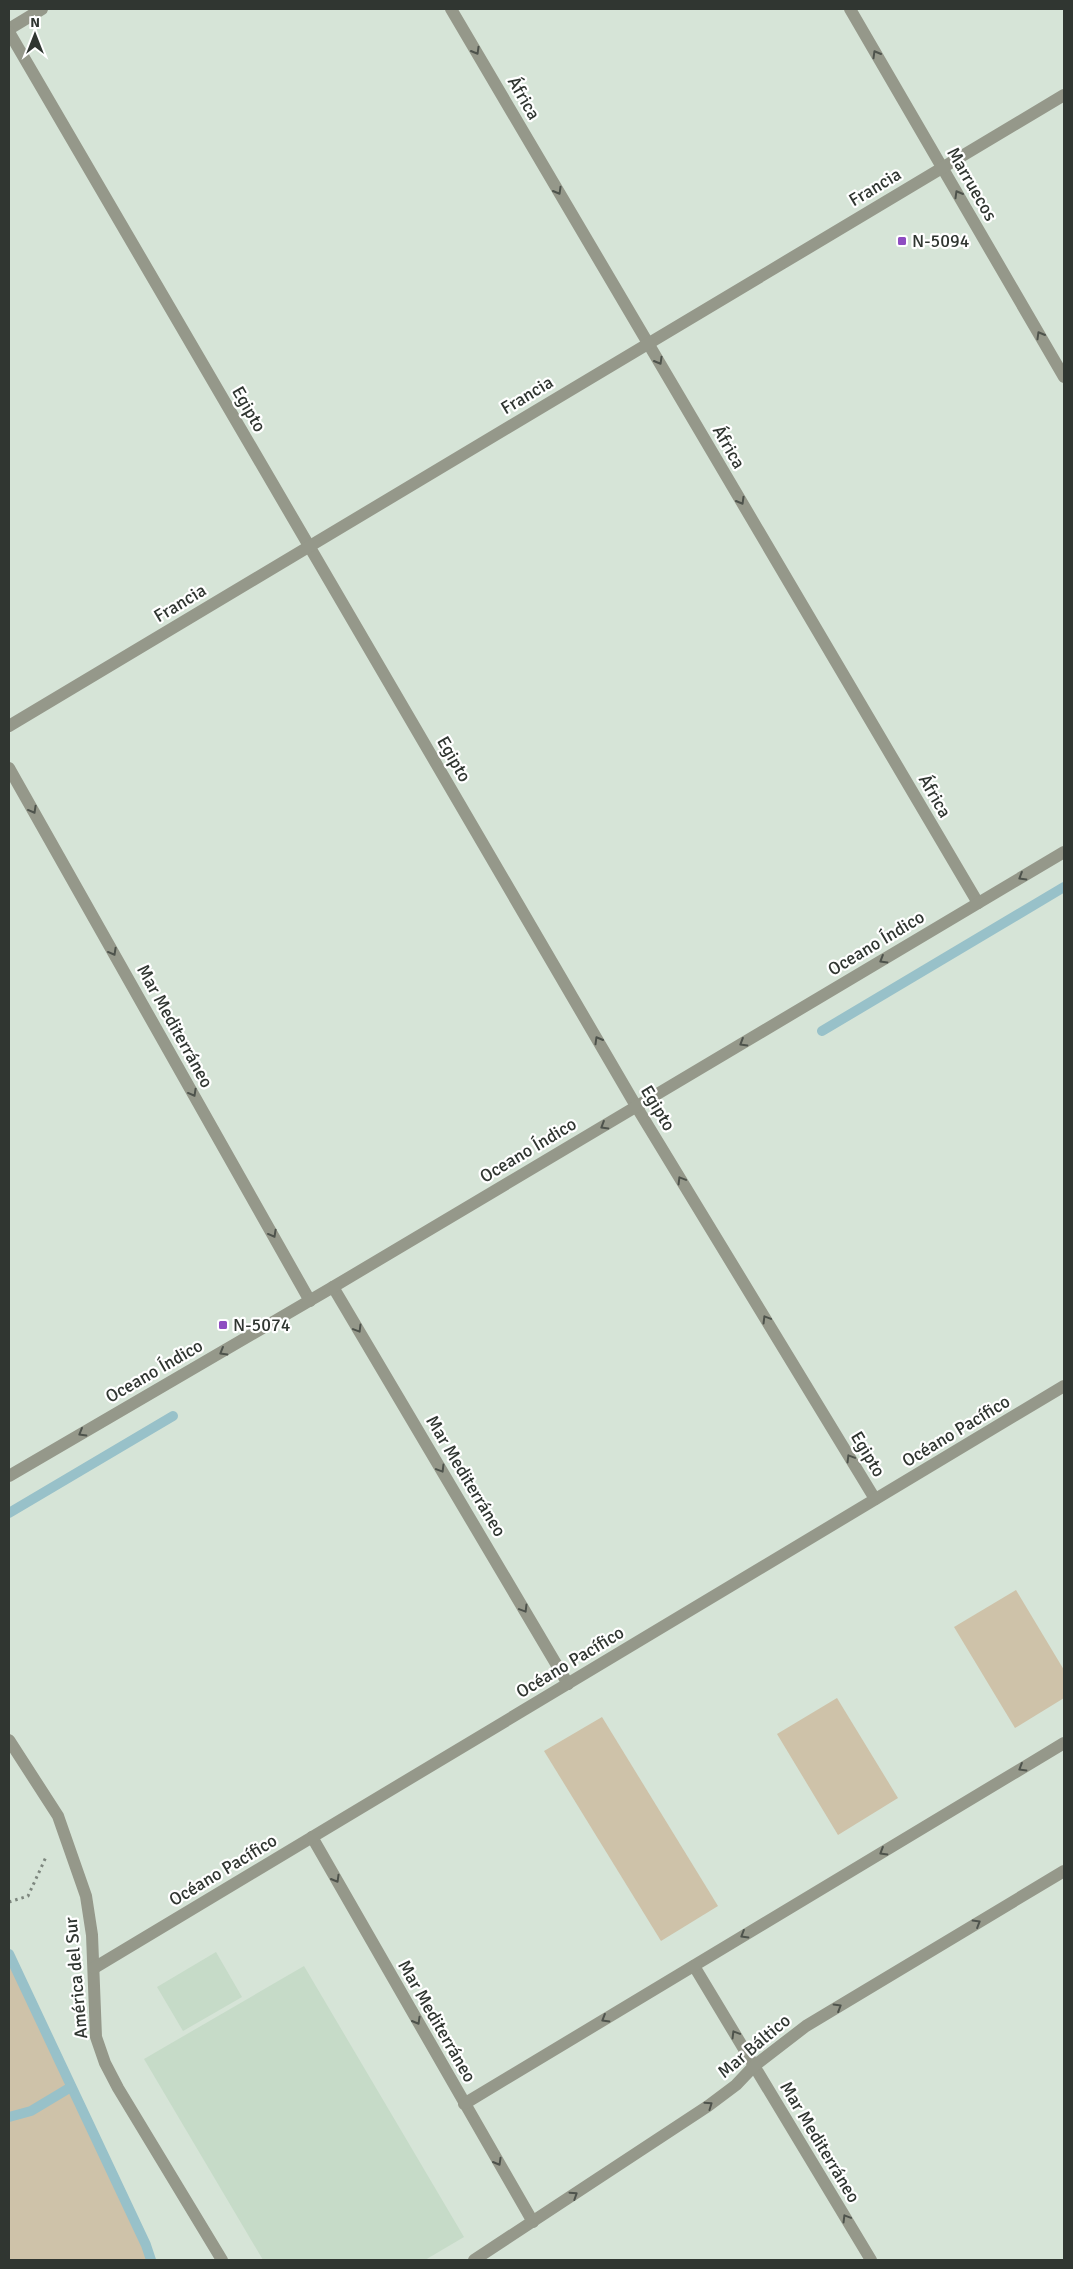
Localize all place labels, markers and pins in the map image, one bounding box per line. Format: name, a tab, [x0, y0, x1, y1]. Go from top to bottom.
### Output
place label: N-5094	[912, 230, 970, 252]
marker: N-5094	[896, 235, 908, 247]
place label: N-5074	[233, 1314, 291, 1336]
marker: N-5074	[217, 1319, 229, 1331]

